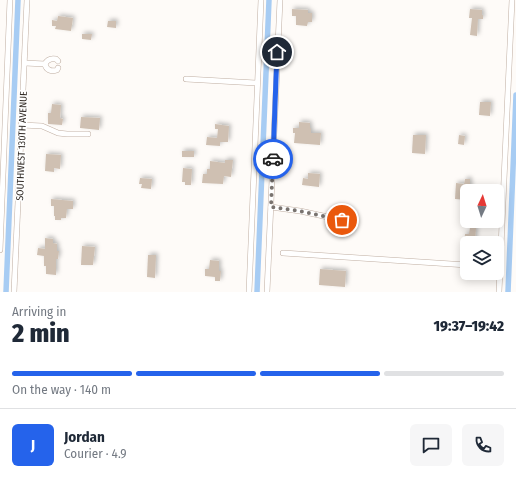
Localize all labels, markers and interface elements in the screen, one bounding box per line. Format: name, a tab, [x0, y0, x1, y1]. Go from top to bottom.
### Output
pin	[260, 35, 294, 69]
icon: home	[266, 41, 288, 63]
street label: SOUTHWEST 130TH AVENUE	[14, 91, 30, 201]
courier	[253, 139, 293, 179]
icon: car	[262, 148, 284, 170]
north arrow	[460, 184, 504, 228]
map controls	[460, 184, 504, 280]
pin	[325, 203, 359, 237]
icon: bag	[331, 209, 353, 231]
button: layers	[460, 236, 504, 280]
text: Arriving in	[12, 304, 66, 319]
text: 19:37–19:42	[434, 317, 504, 335]
text: 2 min	[12, 318, 70, 349]
text: On the way · 140 m	[12, 382, 111, 397]
button: chat	[410, 424, 452, 466]
button: phone	[462, 424, 504, 466]
text: Jordan	[64, 428, 105, 446]
text: J	[31, 436, 35, 454]
text: Courier · 4.9	[64, 446, 127, 461]

